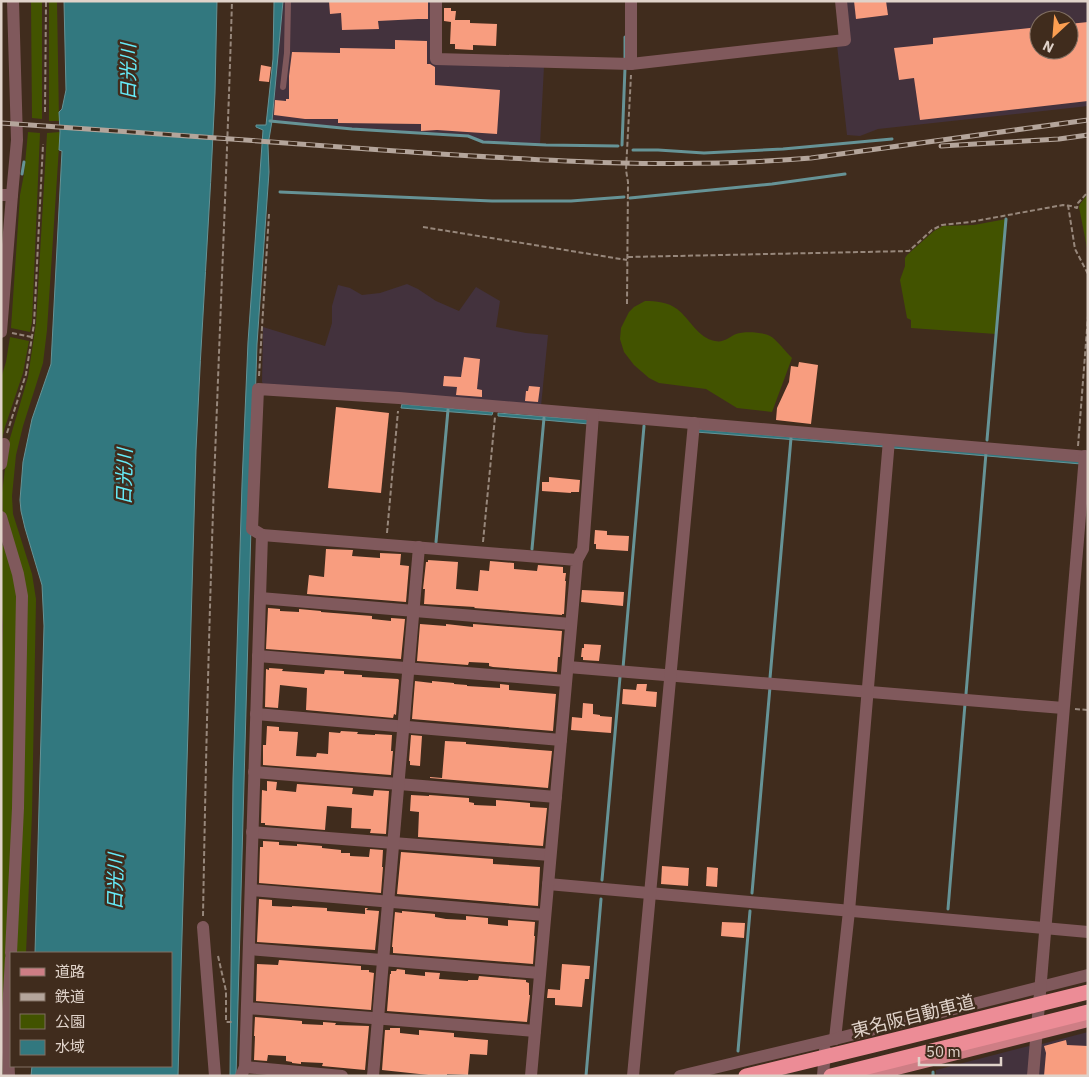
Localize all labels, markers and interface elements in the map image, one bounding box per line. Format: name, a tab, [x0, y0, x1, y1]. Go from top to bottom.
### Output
north arrow	[1029, 10, 1079, 60]
text: N	[1040, 36, 1057, 57]
water label: 日光川	[116, 42, 140, 101]
water label: 日光川	[112, 446, 137, 506]
water label: 日光川	[103, 851, 128, 911]
legend	[10, 952, 172, 1067]
text: 道路	[55, 962, 85, 981]
text: 鉄道	[55, 987, 85, 1006]
street label: 東名阪自動車道	[849, 990, 977, 1042]
text: 公園	[55, 1012, 85, 1031]
scale bar	[919, 1034, 1002, 1066]
text: 水域	[55, 1037, 85, 1056]
text: 50 m	[926, 1042, 961, 1061]

